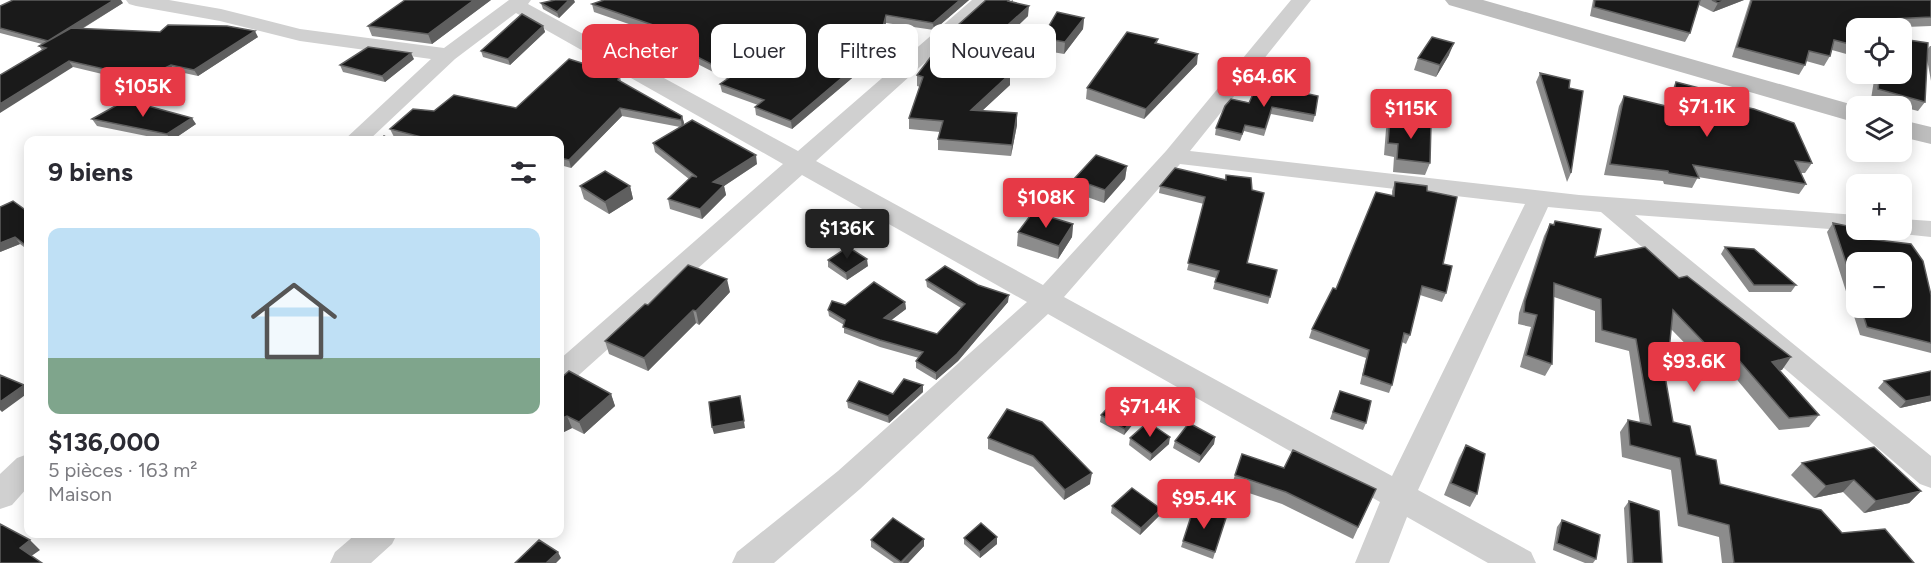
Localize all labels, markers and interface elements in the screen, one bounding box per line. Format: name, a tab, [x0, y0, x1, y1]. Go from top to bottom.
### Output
map controls	[1846, 18, 1912, 318]
button: locate	[1846, 18, 1912, 84]
chip: Acheter	[582, 24, 699, 78]
chip: Louer	[711, 24, 806, 78]
chip: Filtres	[818, 24, 918, 78]
chip: Nouveau	[930, 24, 1056, 78]
pin: $64.6K	[1215, 57, 1313, 108]
text: $64.6K	[1231, 64, 1297, 88]
pin: $105K	[101, 67, 185, 118]
text: $105K	[114, 74, 172, 98]
pin: $71.1K	[1658, 87, 1756, 138]
pin: $115K	[1369, 89, 1453, 140]
text: $71.1K	[1678, 94, 1736, 118]
text: $115K	[1385, 96, 1437, 120]
button: layers	[1846, 96, 1912, 162]
text: 9 biens	[48, 156, 133, 188]
icon: filters	[507, 156, 540, 189]
button: +	[1846, 174, 1912, 240]
pin: $108K	[1004, 178, 1088, 229]
text: $108K	[1017, 185, 1075, 209]
pin: $136K	[805, 209, 889, 260]
text: $136K	[819, 216, 875, 240]
button: −	[1846, 252, 1912, 318]
icon: home	[240, 267, 348, 375]
pin: $93.6K	[1645, 342, 1743, 393]
text: $93.6K	[1662, 349, 1726, 373]
pin: $71.4K	[1101, 387, 1199, 438]
text: $71.4K	[1119, 394, 1181, 418]
text: $136,000	[48, 426, 160, 458]
text: 5 pièces · 163 m²	[48, 458, 198, 482]
pin: $95.4K	[1155, 479, 1253, 530]
text: Maison	[48, 482, 112, 506]
text: $95.4K	[1171, 486, 1237, 510]

